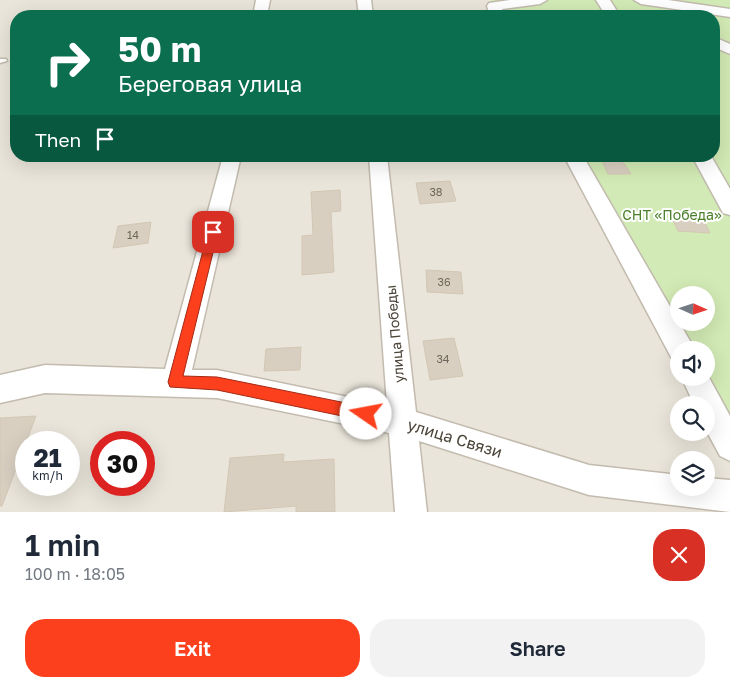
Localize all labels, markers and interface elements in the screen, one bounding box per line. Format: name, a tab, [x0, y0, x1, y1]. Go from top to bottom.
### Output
text: 50 m	[118, 28, 201, 70]
icon: right	[35, 30, 100, 95]
text: Береговая улица	[118, 70, 302, 97]
icon: arrive	[91, 125, 119, 153]
text: Then	[35, 128, 81, 151]
house number: 38	[429, 185, 443, 198]
park label: СНТ «Победа»	[622, 206, 722, 223]
pin	[192, 211, 234, 253]
icon: arrive	[199, 218, 227, 246]
house number: 14	[127, 228, 139, 241]
house number: 36	[437, 275, 451, 288]
street label: улица Победы	[382, 284, 407, 384]
north arrow	[670, 286, 715, 331]
map controls	[670, 286, 715, 496]
button: sound	[670, 341, 715, 386]
house number: 34	[436, 352, 450, 365]
position arrow	[339, 387, 391, 439]
button: search	[670, 396, 715, 441]
street label: улица Связи	[405, 414, 505, 462]
speed limit sign: 30	[90, 431, 155, 496]
text: 21	[33, 442, 62, 473]
button: layers	[670, 451, 715, 496]
text: km/h	[32, 468, 63, 483]
text: 1 min	[25, 527, 100, 563]
button: close	[653, 529, 705, 581]
text: 100 m · 18:05	[25, 564, 125, 584]
button: Exit	[25, 619, 360, 677]
button: Share	[370, 619, 705, 677]

